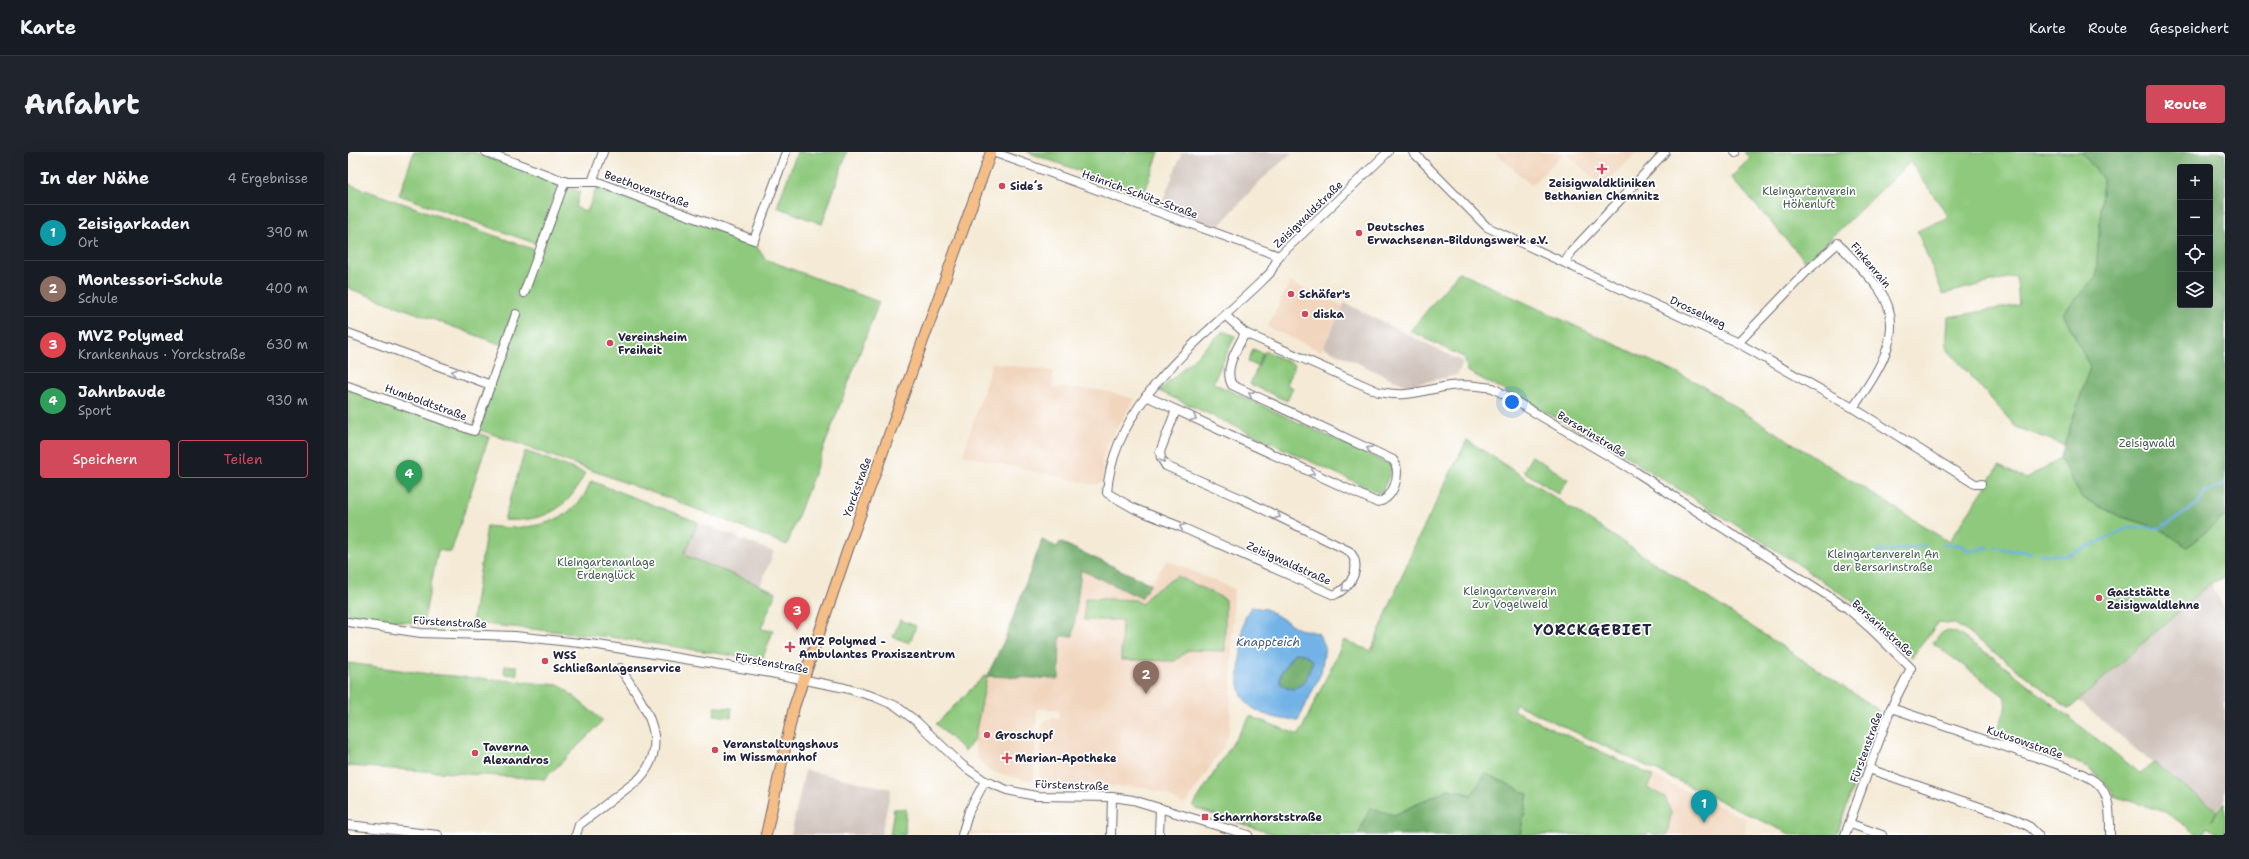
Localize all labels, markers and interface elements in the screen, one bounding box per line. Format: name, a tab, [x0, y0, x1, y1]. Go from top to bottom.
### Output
text: Karte	[20, 15, 76, 40]
text: Karte	[2029, 19, 2066, 37]
text: Route	[2088, 19, 2127, 37]
text: Gespeichert	[2149, 19, 2229, 37]
text: Anfahrt	[24, 85, 140, 123]
button: Route	[2146, 85, 2225, 123]
marker: Zeisigwaldkliniken Bethanien Chemnitz	[1596, 163, 1608, 175]
map controls	[2177, 164, 2213, 308]
button: +	[2177, 164, 2213, 200]
street label: Heinrich-Schütz-Straße	[1080, 166, 1200, 222]
text: In der Nähe	[40, 167, 149, 189]
street label: Beethovenstraße	[602, 167, 692, 212]
text: 4 Ergebnisse	[228, 170, 308, 187]
place label: Zeisigwaldkliniken Bethanien Chemnitz	[1544, 176, 1660, 204]
street label: Zeisigwaldstraße	[1270, 177, 1346, 251]
place label: Side´s	[1010, 179, 1043, 194]
marker: Side´s	[997, 181, 1007, 191]
park label: Kleingartenverein Höhenluft	[1762, 184, 1856, 212]
button: −	[2177, 200, 2213, 236]
text: Zeisigarkaden	[78, 214, 190, 234]
place label: Deutsches Erwachsenen-Bildungswerk e.V.	[1367, 220, 1548, 248]
text: 1	[50, 224, 56, 241]
text: 390 m	[266, 224, 308, 241]
marker: Deutsches Erwachsenen-Bildungswerk e.V.	[1354, 228, 1364, 238]
text: Ort	[78, 234, 99, 251]
button: locate	[2177, 236, 2213, 272]
street label: Finkenrain	[1847, 239, 1894, 292]
text: Montessori-Schule	[78, 270, 223, 290]
button: layers	[2177, 272, 2213, 308]
text: 2	[48, 280, 58, 297]
text: 400 m	[265, 280, 308, 297]
place label: Schäfer's	[1299, 287, 1351, 302]
marker: Schäfer's	[1286, 289, 1296, 299]
text: Schule	[78, 290, 118, 307]
street label: Drosselweg	[1667, 293, 1729, 332]
place label: diska	[1313, 307, 1345, 322]
marker: diska	[1300, 309, 1310, 319]
text: MVZ Polymed	[78, 326, 184, 346]
place label: Vereinsheim Freiheit	[618, 330, 687, 358]
text: 3	[48, 336, 58, 353]
text: 630 m	[266, 336, 308, 353]
marker: Vereinsheim Freiheit	[605, 338, 615, 348]
text: Krankenhaus · Yorckstraße	[78, 346, 246, 363]
one-way arrow	[450, 368, 457, 377]
street label: Humboldtstraße	[383, 381, 469, 424]
text: Jahnbaude	[78, 382, 166, 402]
one-way arrow	[1248, 391, 1256, 399]
text: 4	[48, 392, 58, 409]
text: 930 m	[266, 392, 308, 409]
your location	[1502, 392, 1522, 412]
text: Sport	[78, 402, 111, 419]
street label: Bersarinstraße	[1554, 408, 1629, 461]
one-way arrow	[1189, 413, 1197, 421]
park label: Zeisigwald	[2119, 436, 2175, 451]
button: Speichern	[40, 440, 170, 478]
button: Teilen	[178, 440, 308, 478]
one-way arrow	[1366, 446, 1373, 454]
street label: Yorckstraße	[840, 455, 875, 519]
one-way arrow	[1158, 455, 1166, 463]
pin: 4	[396, 460, 422, 493]
one-way arrow	[1307, 468, 1315, 476]
one-way arrow	[1274, 511, 1281, 519]
one-way arrow	[1179, 524, 1186, 532]
street label: Zeisigwaldstraße	[1244, 538, 1333, 589]
park label: Kleingartenverein An der Bersarinstraße	[1827, 547, 1939, 575]
park label: Kleingartenanlage Erdenglück	[557, 555, 655, 583]
one-way arrow	[1341, 584, 1349, 591]
park label: Kleingartenverein Zur Vogelweid	[1463, 584, 1557, 612]
place label: Gaststätte Zeisigwaldlehne	[2107, 585, 2200, 613]
marker: Gaststätte Zeisigwaldlehne	[2094, 593, 2104, 603]
pin: 3	[784, 597, 810, 630]
street label: Bersarinstraße	[1849, 597, 1917, 660]
street label: Fürstenstraße	[413, 613, 487, 632]
district label: YORCKGEBIET	[1533, 620, 1653, 640]
place label: MVZ Polymed - Ambulantes Praxiszentrum	[799, 634, 955, 662]
water label: Knappteich	[1236, 634, 1300, 650]
marker: MVZ Polymed - Ambulantes Praxiszentrum	[784, 641, 796, 653]
place label: WSS Schließanlagenservice	[553, 648, 681, 676]
street label: Fürstenstraße	[734, 650, 810, 677]
marker: WSS Schließanlagenservice	[540, 656, 550, 666]
pin: 2	[1133, 661, 1159, 694]
street label: Fürstenstraße	[1847, 710, 1886, 785]
street label: Kutusowstraße	[1985, 722, 2065, 763]
place label: Groschupf	[995, 728, 1054, 743]
marker: Groschupf	[982, 730, 992, 740]
place label: Veranstaltungshaus im Wissmannhof	[723, 737, 839, 765]
place label: Taverna Alexandros	[483, 740, 549, 768]
marker: Veranstaltungshaus im Wissmannhof	[710, 745, 720, 755]
marker: Taverna Alexandros	[470, 748, 480, 758]
place label: Merian-Apotheke	[1015, 751, 1117, 766]
marker: Merian-Apotheke	[1002, 753, 1012, 763]
street label: Fürstenstraße	[1035, 777, 1109, 794]
pin: 1	[1691, 790, 1717, 823]
place label: Scharnhorststraße	[1213, 810, 1323, 825]
marker: Scharnhorststraße	[1200, 812, 1210, 822]

